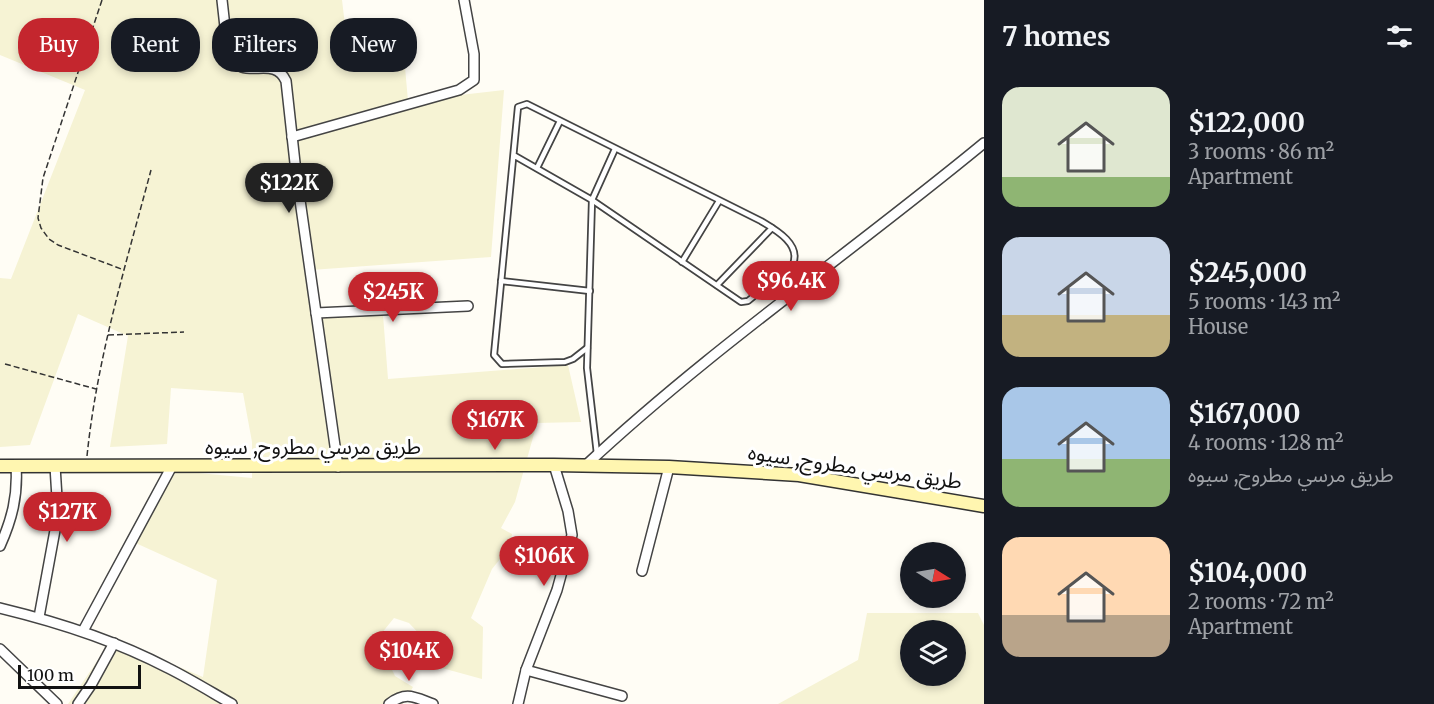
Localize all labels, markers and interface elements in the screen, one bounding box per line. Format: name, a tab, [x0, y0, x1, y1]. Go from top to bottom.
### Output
chip: Buy	[18, 18, 99, 72]
chip: Rent	[111, 18, 200, 72]
chip: Filters	[212, 18, 318, 72]
chip: New	[330, 18, 417, 72]
text: 7 homes	[1002, 20, 1110, 53]
icon: filters	[1383, 20, 1416, 53]
text: $122,000	[1188, 106, 1305, 139]
icon: home	[1050, 111, 1122, 183]
text: 3 rooms · 86 m²	[1188, 139, 1334, 164]
pin: $122K	[247, 163, 331, 214]
text: Apartment	[1188, 164, 1293, 189]
text: $122K	[259, 170, 319, 195]
text: $245,000	[1188, 256, 1307, 289]
pin: $96.4K	[742, 261, 840, 312]
icon: home	[1050, 261, 1122, 333]
text: $96.4K	[756, 268, 826, 293]
pin: $245K	[351, 272, 435, 323]
text: $245K	[362, 279, 424, 304]
text: 5 rooms · 143 m²	[1188, 289, 1340, 314]
text: House	[1188, 314, 1248, 339]
text: $167,000	[1188, 397, 1300, 430]
pin: $167K	[453, 400, 537, 451]
text: $167K	[466, 407, 524, 432]
icon: home	[1050, 411, 1122, 483]
text: 4 rooms · 128 m²	[1188, 430, 1343, 455]
street label: طريق مرسي مطروح, سيوه	[205, 433, 421, 463]
street label: طريق مرسي مطروح, سيوه	[746, 438, 964, 498]
text: طريق مرسي مطروح, سيوه	[1188, 462, 1394, 487]
pin: $127K	[25, 492, 109, 543]
text: $127K	[37, 499, 97, 524]
pin: $106K	[502, 536, 586, 587]
north arrow	[900, 542, 966, 608]
map controls	[900, 542, 966, 686]
text: $106K	[513, 543, 575, 568]
text: $104,000	[1188, 556, 1307, 589]
icon: home	[1050, 561, 1122, 633]
text: 2 rooms · 72 m²	[1188, 589, 1334, 614]
text: Apartment	[1188, 614, 1293, 639]
button: layers	[900, 620, 966, 686]
pin: $104K	[367, 631, 451, 682]
text: $104K	[378, 638, 440, 663]
scale bar	[18, 662, 141, 690]
text: 100 m	[27, 665, 74, 685]

